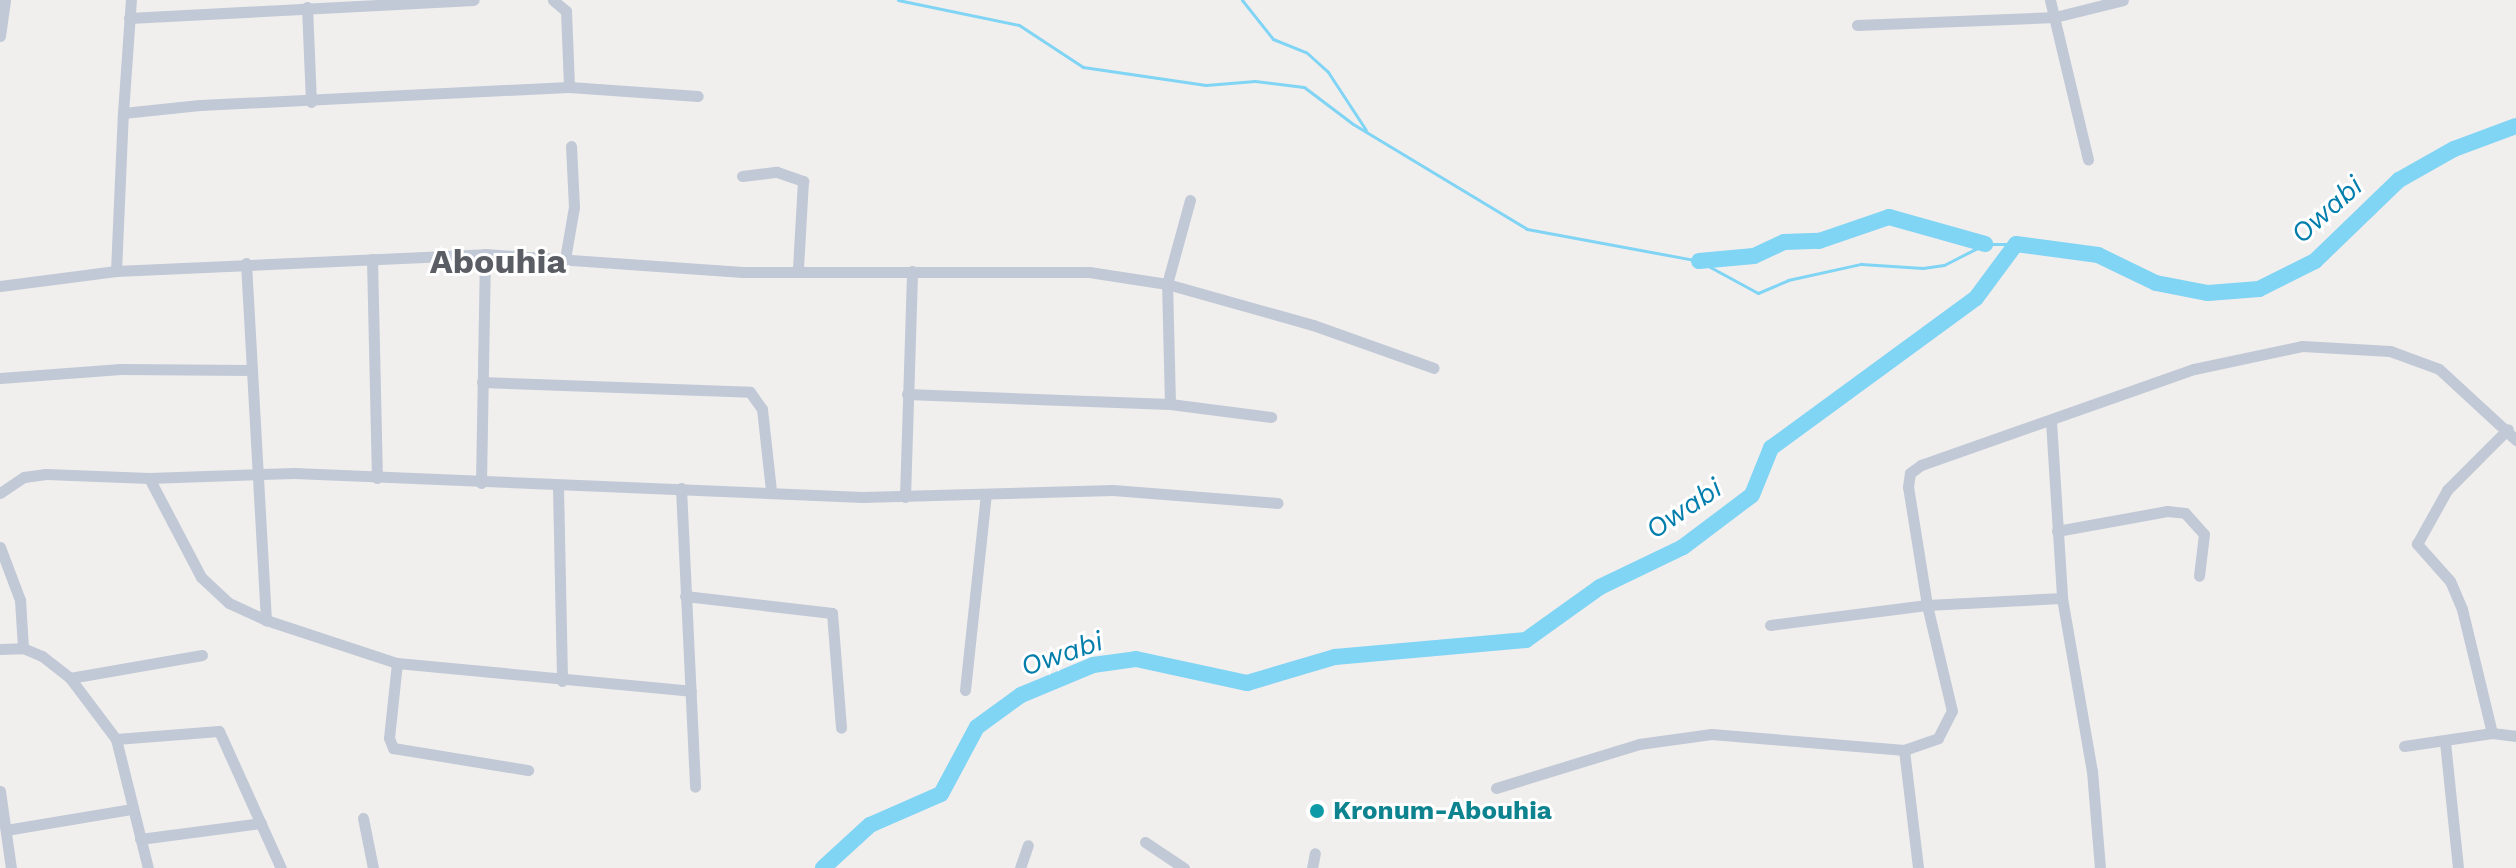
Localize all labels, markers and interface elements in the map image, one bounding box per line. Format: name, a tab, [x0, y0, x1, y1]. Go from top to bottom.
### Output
water label: Owabi	[2284, 169, 2370, 251]
district label: Abouhia	[430, 242, 566, 282]
water label: Owabi	[1640, 471, 1728, 547]
water label: Owabi	[1017, 624, 1107, 684]
place label: Kronum-Abouhia	[1333, 795, 1552, 827]
marker: Kronum-Abouhia	[1308, 802, 1326, 820]

